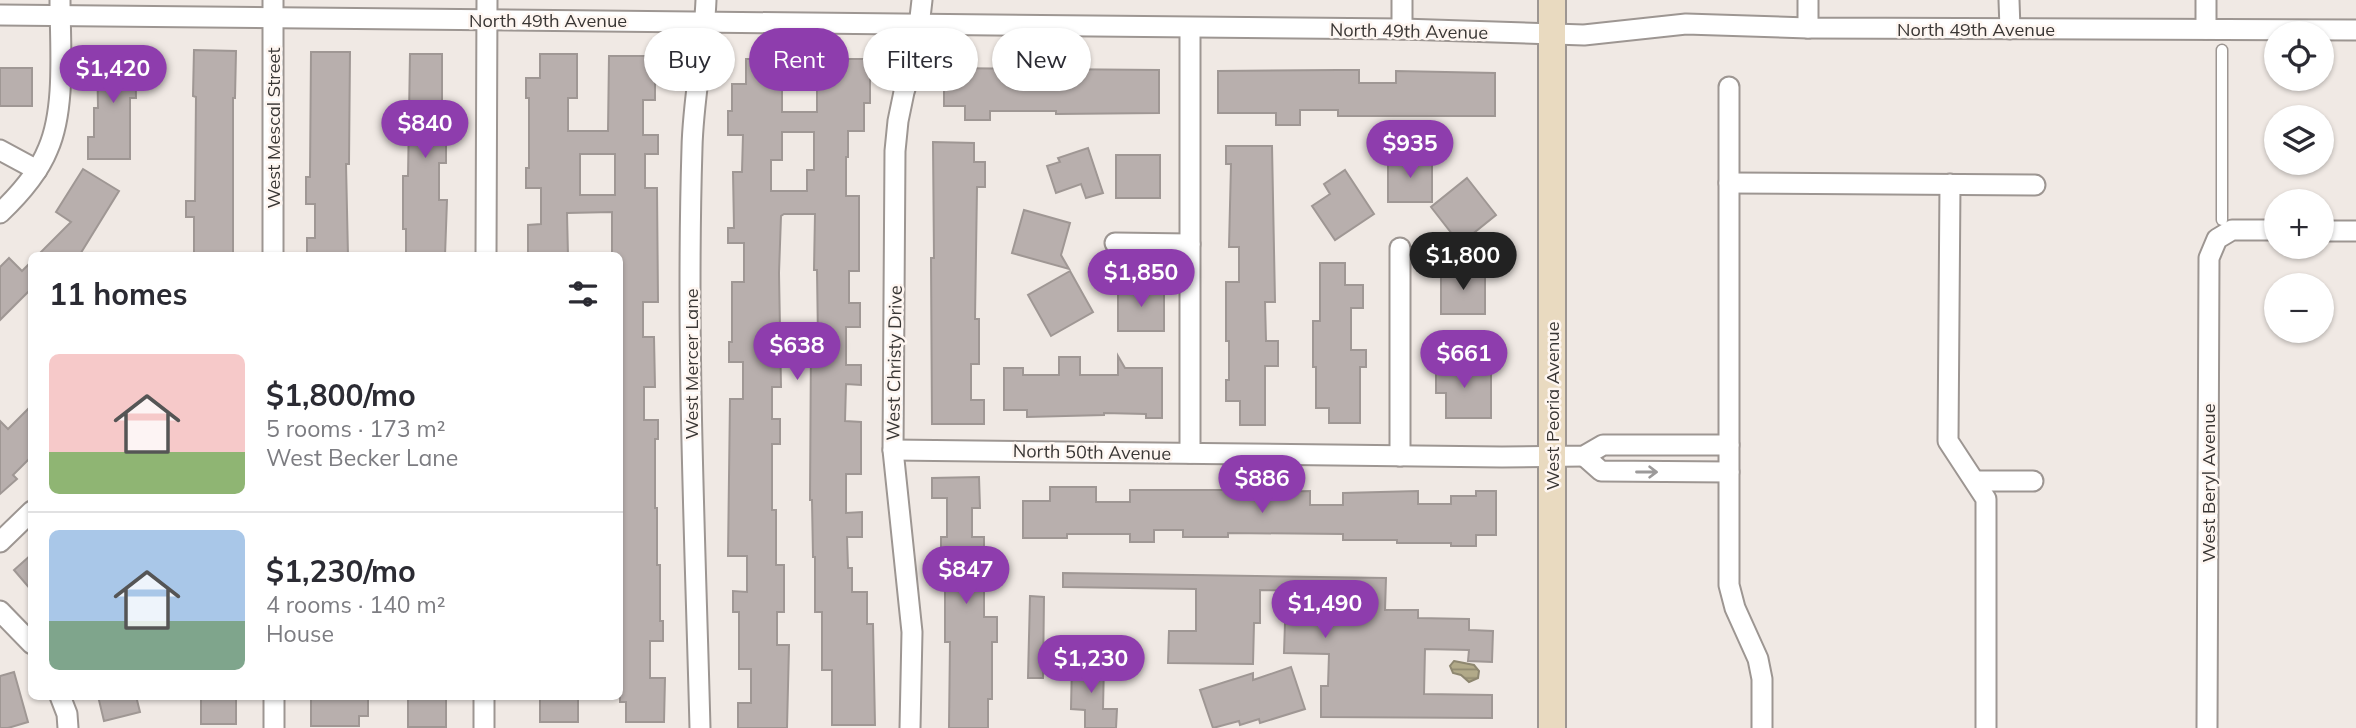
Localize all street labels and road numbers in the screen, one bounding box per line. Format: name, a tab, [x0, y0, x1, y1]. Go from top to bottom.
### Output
street label: North 49th Avenue	[469, 9, 627, 32]
street label: North 49th Avenue	[1330, 18, 1488, 44]
street label: North 49th Avenue	[1897, 18, 2055, 41]
street label: West Mescal Street	[262, 47, 285, 209]
street label: West Christy Drive	[881, 285, 907, 441]
street label: West Mercer Lane	[680, 289, 703, 439]
street label: West Peoria Avenue	[1541, 322, 1564, 491]
street label: West Beryl Avenue	[2197, 404, 2220, 562]
street label: North 50th Avenue	[1013, 439, 1171, 465]

